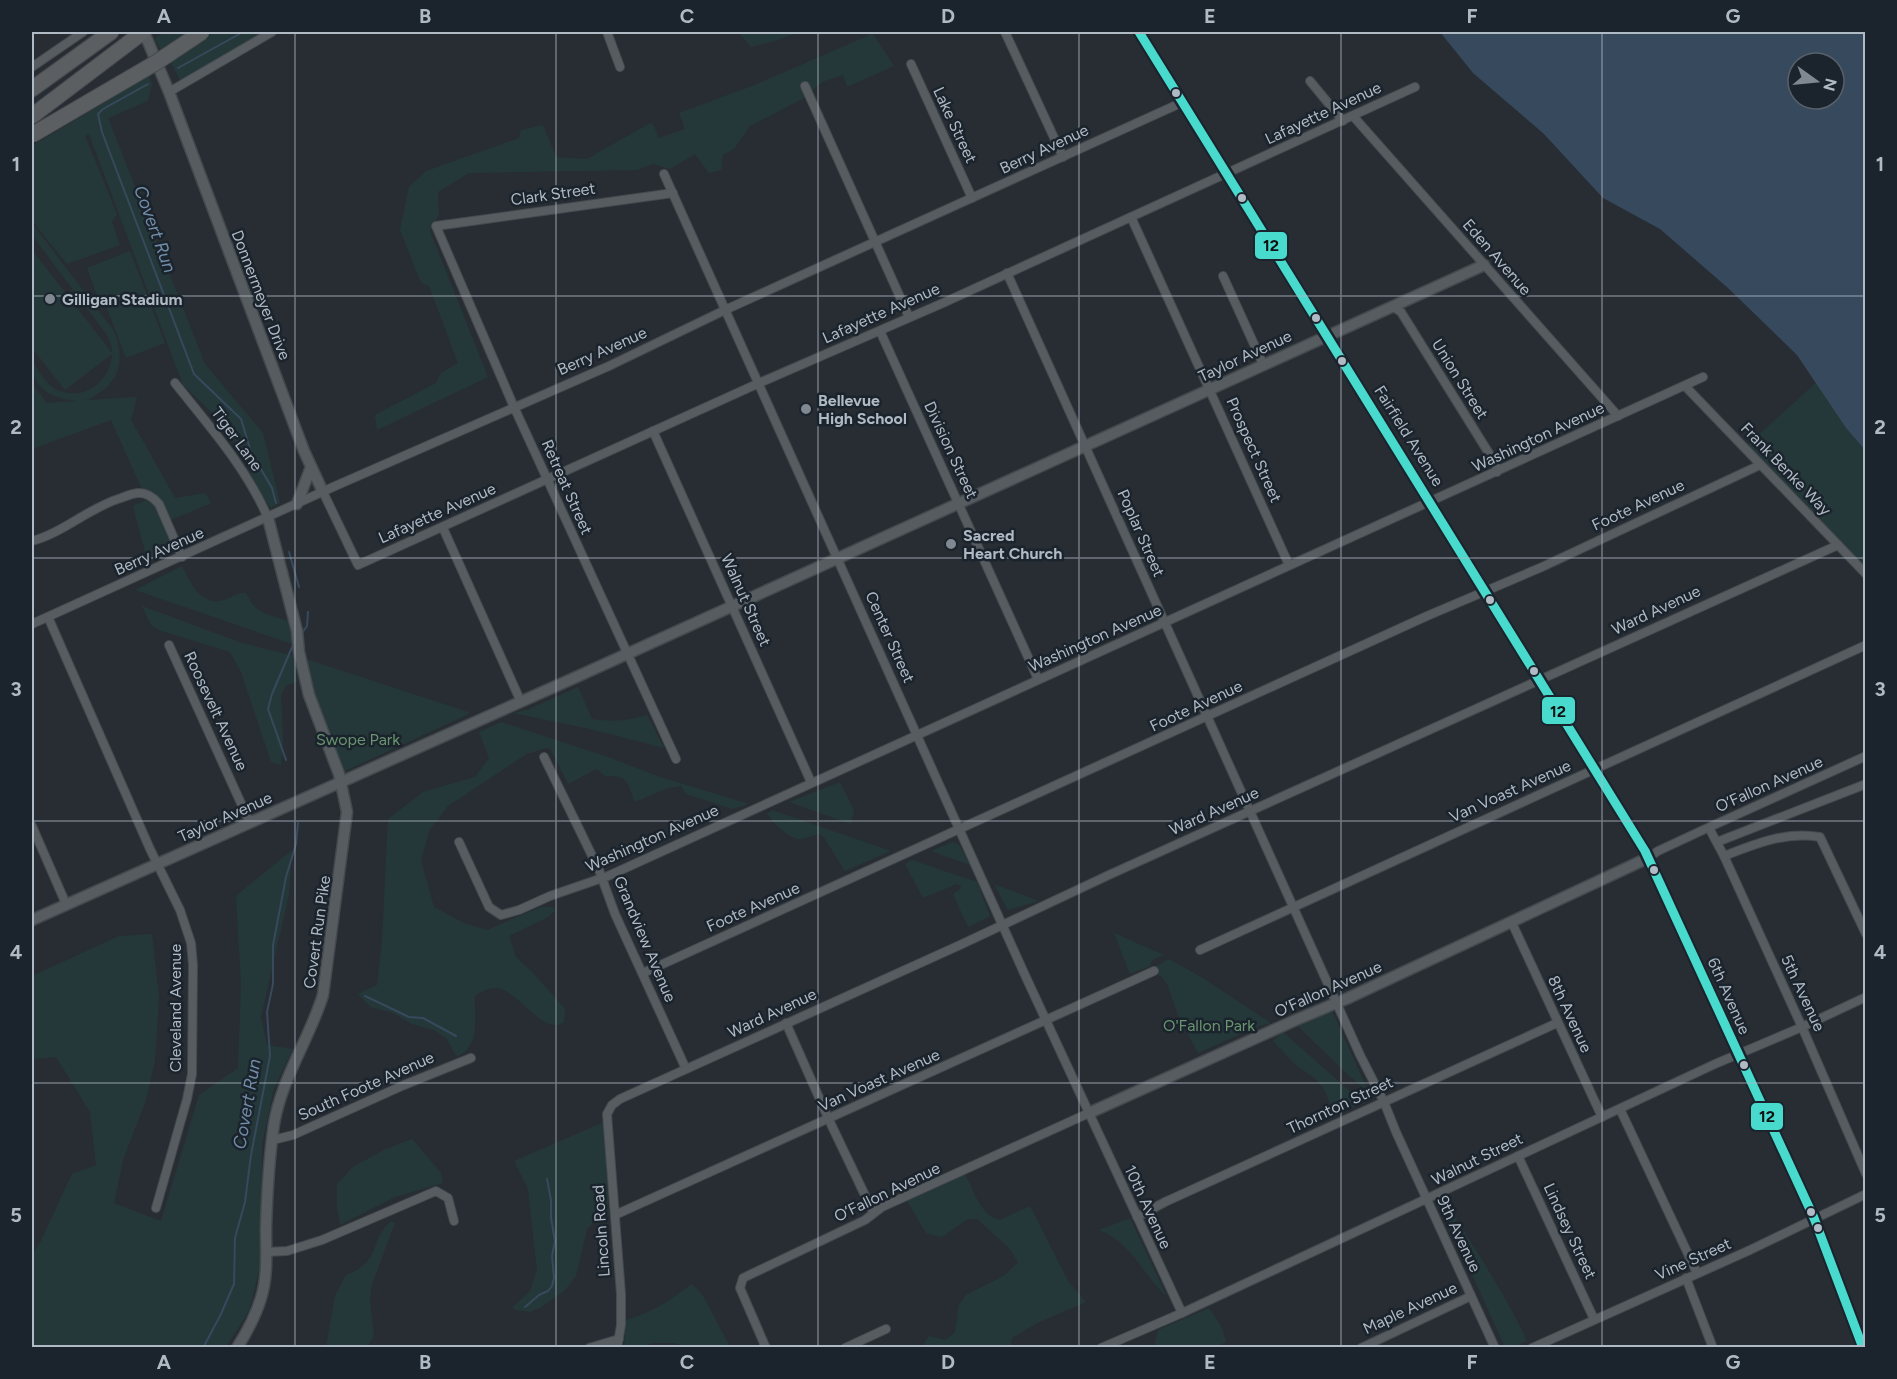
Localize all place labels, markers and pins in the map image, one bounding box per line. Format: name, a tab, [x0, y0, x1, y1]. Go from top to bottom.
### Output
unlabelled marker	[1170, 87, 1182, 99]
unlabelled marker	[1236, 192, 1248, 204]
place label: Gilligan Stadium	[62, 290, 183, 309]
marker: Gilligan Stadium	[43, 292, 57, 306]
unlabelled marker	[1310, 312, 1322, 324]
unlabelled marker	[1336, 355, 1348, 367]
place label: Bellevue High School	[818, 391, 907, 428]
marker: Bellevue High School	[799, 402, 813, 416]
place label: Sacred Heart Church	[963, 526, 1062, 563]
marker: Sacred Heart Church	[944, 537, 958, 551]
unlabelled marker	[1484, 594, 1496, 606]
unlabelled marker	[1528, 665, 1540, 677]
unlabelled marker	[1648, 864, 1660, 876]
unlabelled marker	[1738, 1059, 1750, 1071]
unlabelled marker	[1805, 1206, 1817, 1218]
unlabelled marker	[1812, 1222, 1824, 1234]

